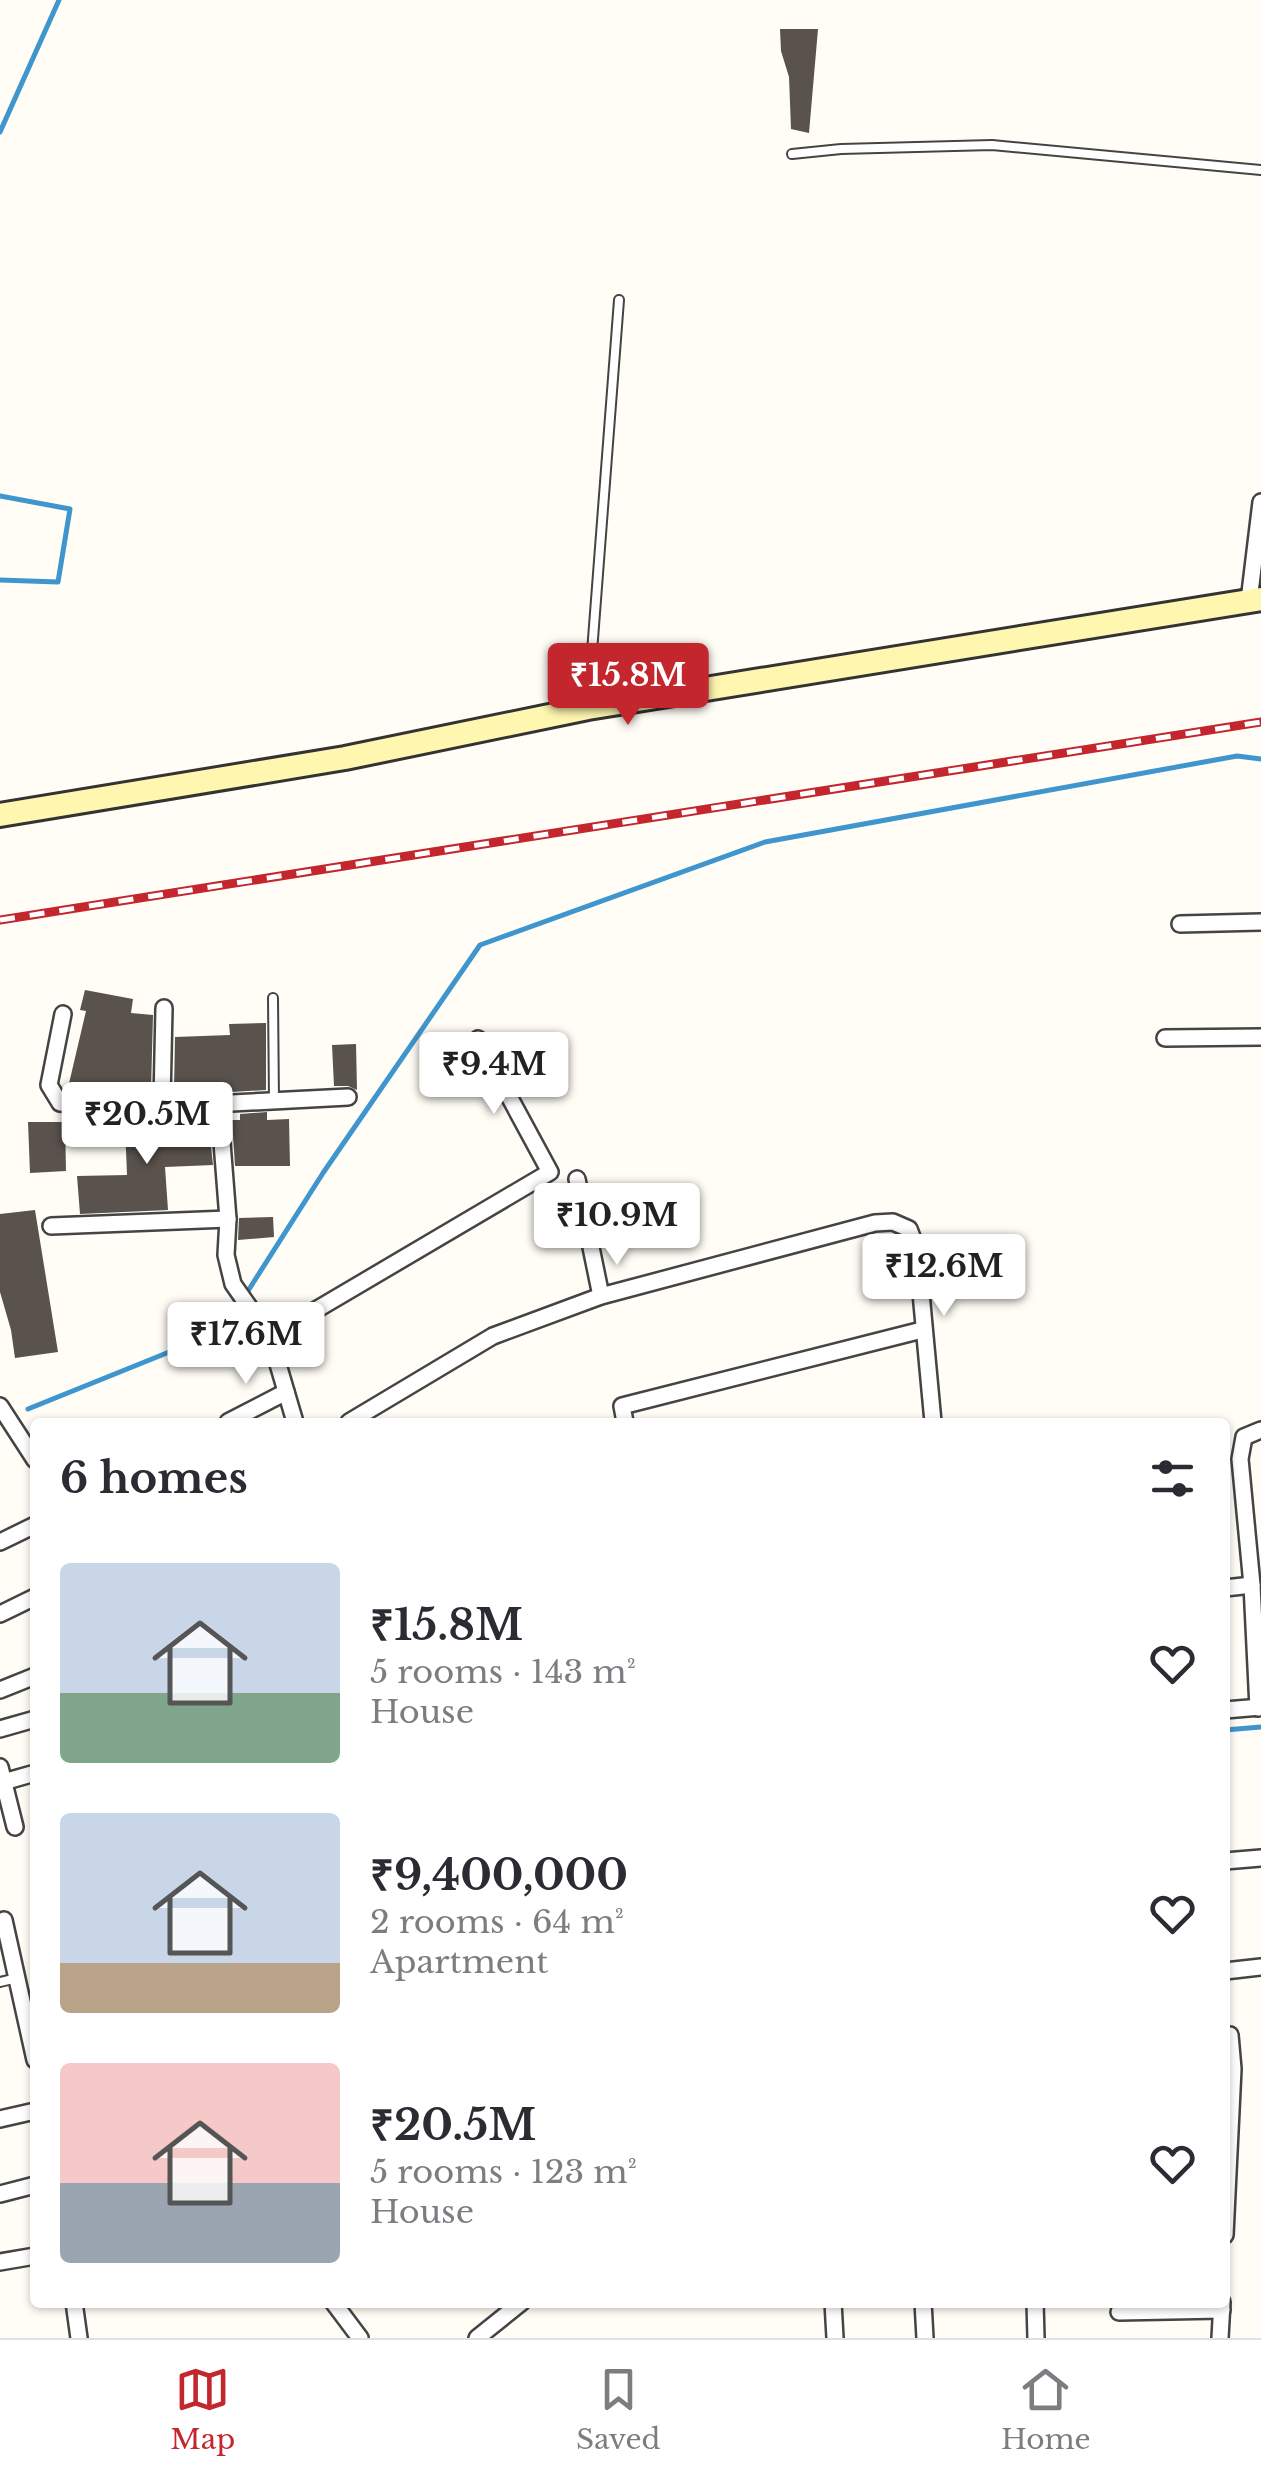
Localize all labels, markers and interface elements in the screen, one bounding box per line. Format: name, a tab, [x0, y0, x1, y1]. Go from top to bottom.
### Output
pin: ₹15.8M	[547, 643, 709, 728]
text: ₹15.8M	[570, 655, 686, 695]
pin: ₹9.4M	[424, 1032, 564, 1117]
text: ₹9.4M	[441, 1044, 547, 1084]
pin: ₹20.5M	[66, 1082, 228, 1167]
text: ₹20.5M	[84, 1094, 210, 1134]
pin: ₹10.9M	[536, 1183, 698, 1268]
text: ₹10.9M	[556, 1195, 678, 1235]
pin: ₹12.6M	[863, 1234, 1025, 1319]
text: ₹12.6M	[884, 1246, 1004, 1286]
pin: ₹17.6M	[165, 1302, 327, 1387]
text: ₹17.6M	[189, 1314, 303, 1354]
icon: filters	[1145, 1451, 1200, 1506]
text: 6 homes	[60, 1452, 248, 1504]
text: ₹15.8M	[370, 1599, 523, 1651]
icon: home	[140, 1603, 260, 1723]
icon: heart	[1145, 1636, 1200, 1691]
text: 5 rooms · 143 m²	[370, 1652, 636, 1692]
text: House	[370, 1692, 474, 1732]
text: ₹9,400,000	[370, 1849, 628, 1901]
icon: home	[140, 1853, 260, 1973]
icon: heart	[1145, 1886, 1200, 1941]
text: 2 rooms · 64 m²	[370, 1902, 624, 1942]
text: Apartment	[370, 1942, 548, 1982]
text: ₹20.5M	[370, 2099, 536, 2151]
icon: home	[140, 2103, 260, 2223]
icon: heart	[1145, 2136, 1200, 2191]
text: 5 rooms · 123 m²	[370, 2152, 637, 2192]
text: House	[370, 2192, 474, 2232]
tab: Map	[170, 2362, 235, 2457]
tab: Saved	[576, 2362, 660, 2457]
tab: Home	[1001, 2362, 1091, 2457]

